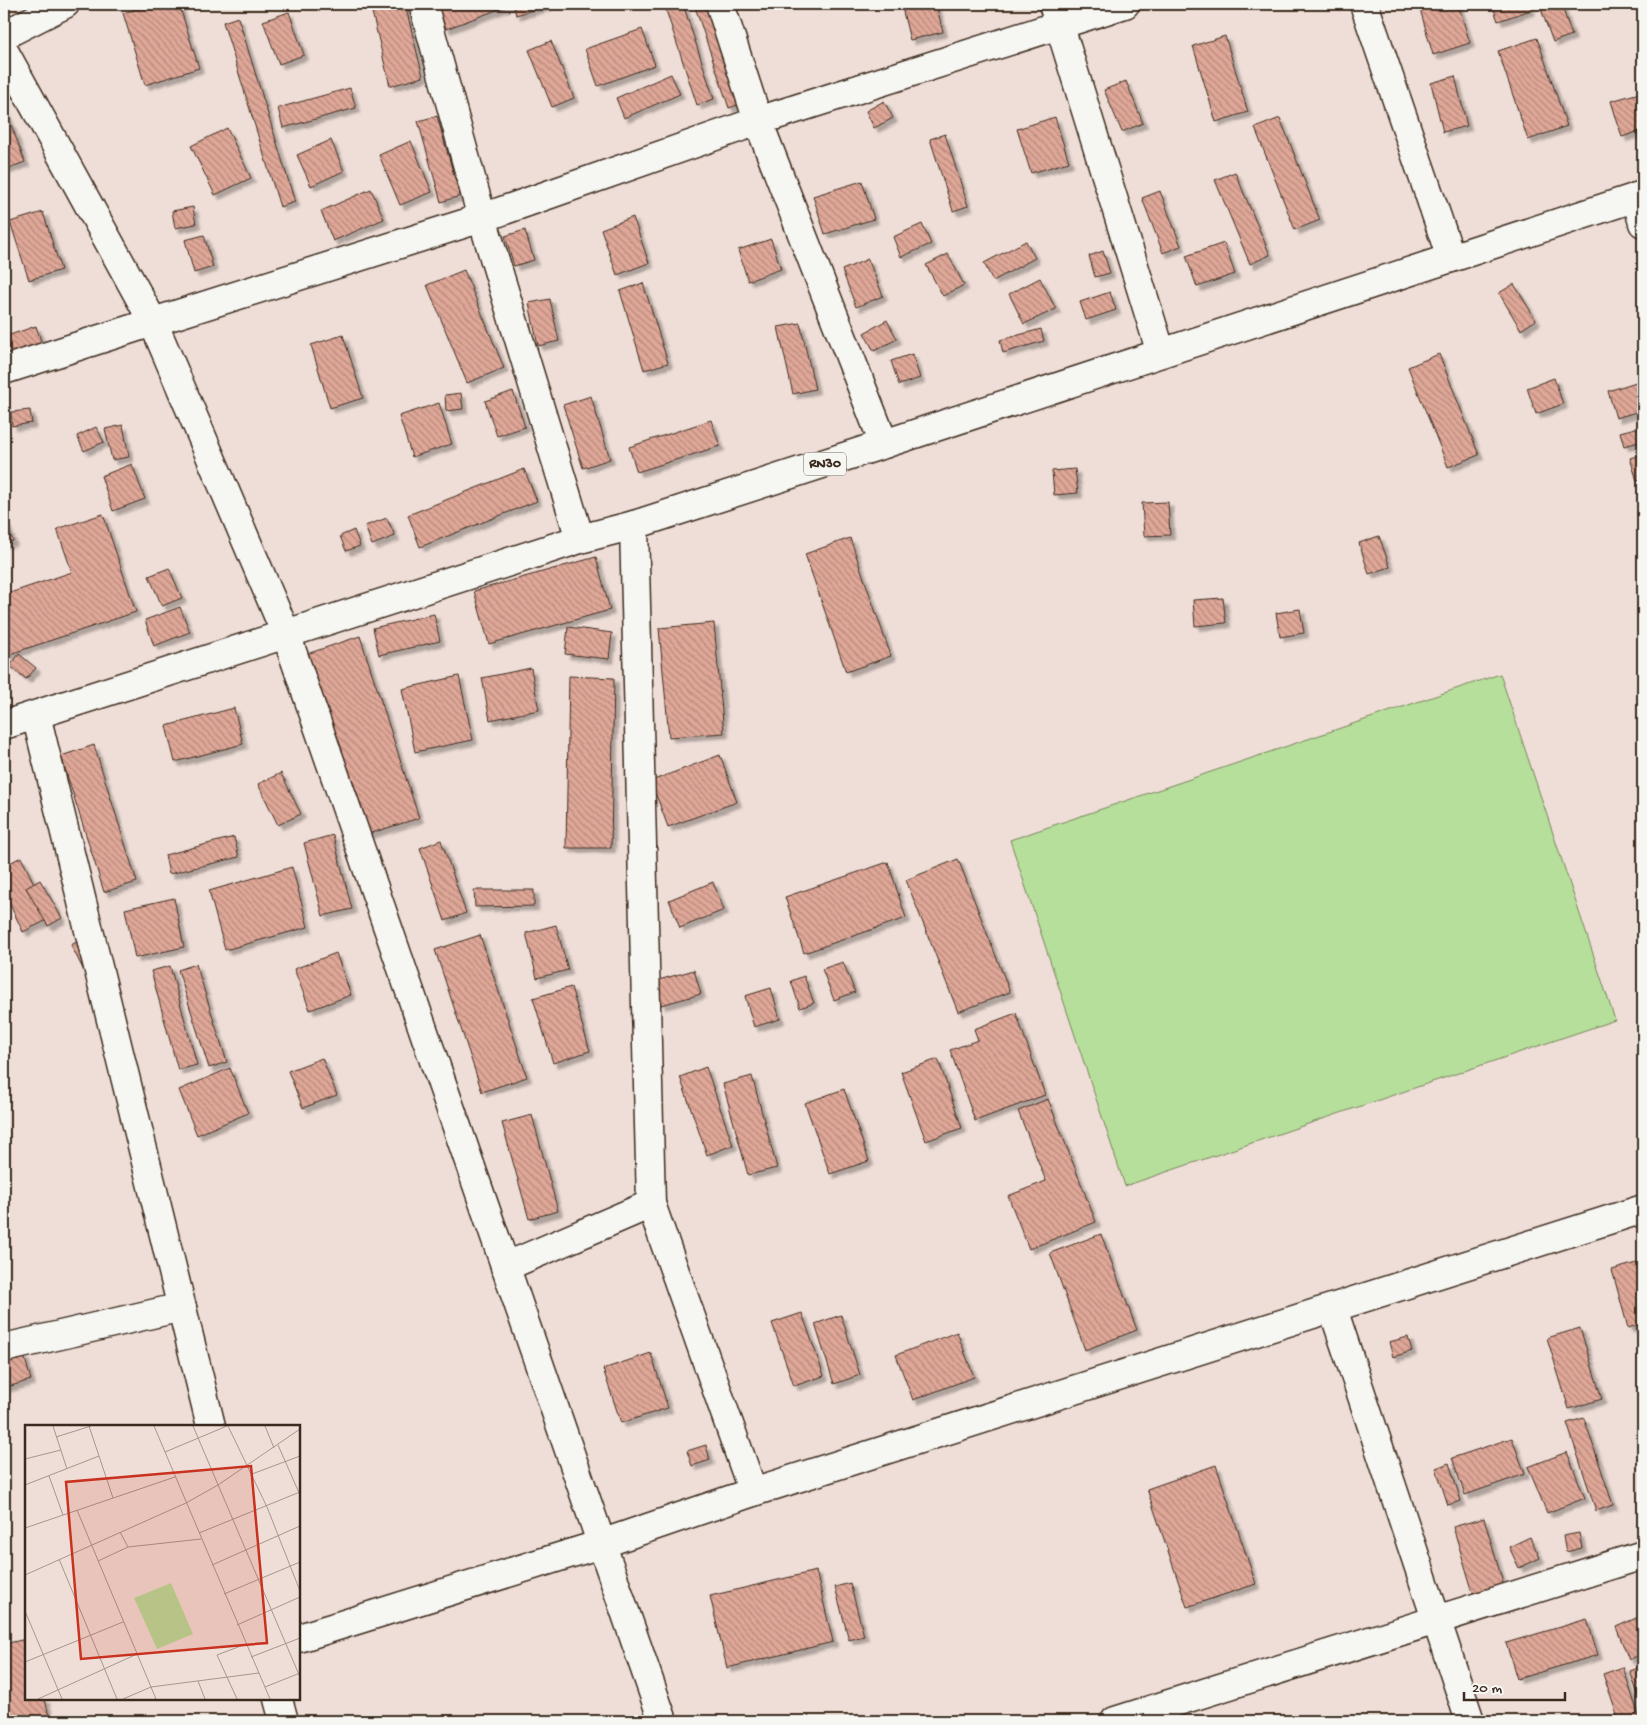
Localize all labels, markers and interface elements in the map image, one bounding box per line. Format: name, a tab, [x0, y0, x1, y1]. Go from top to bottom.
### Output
road number: RN30	[804, 452, 846, 476]
inset map	[25, 1425, 300, 1700]
scale bar	[1464, 1670, 1566, 1702]
text: 20 m	[1472, 1680, 1502, 1698]

